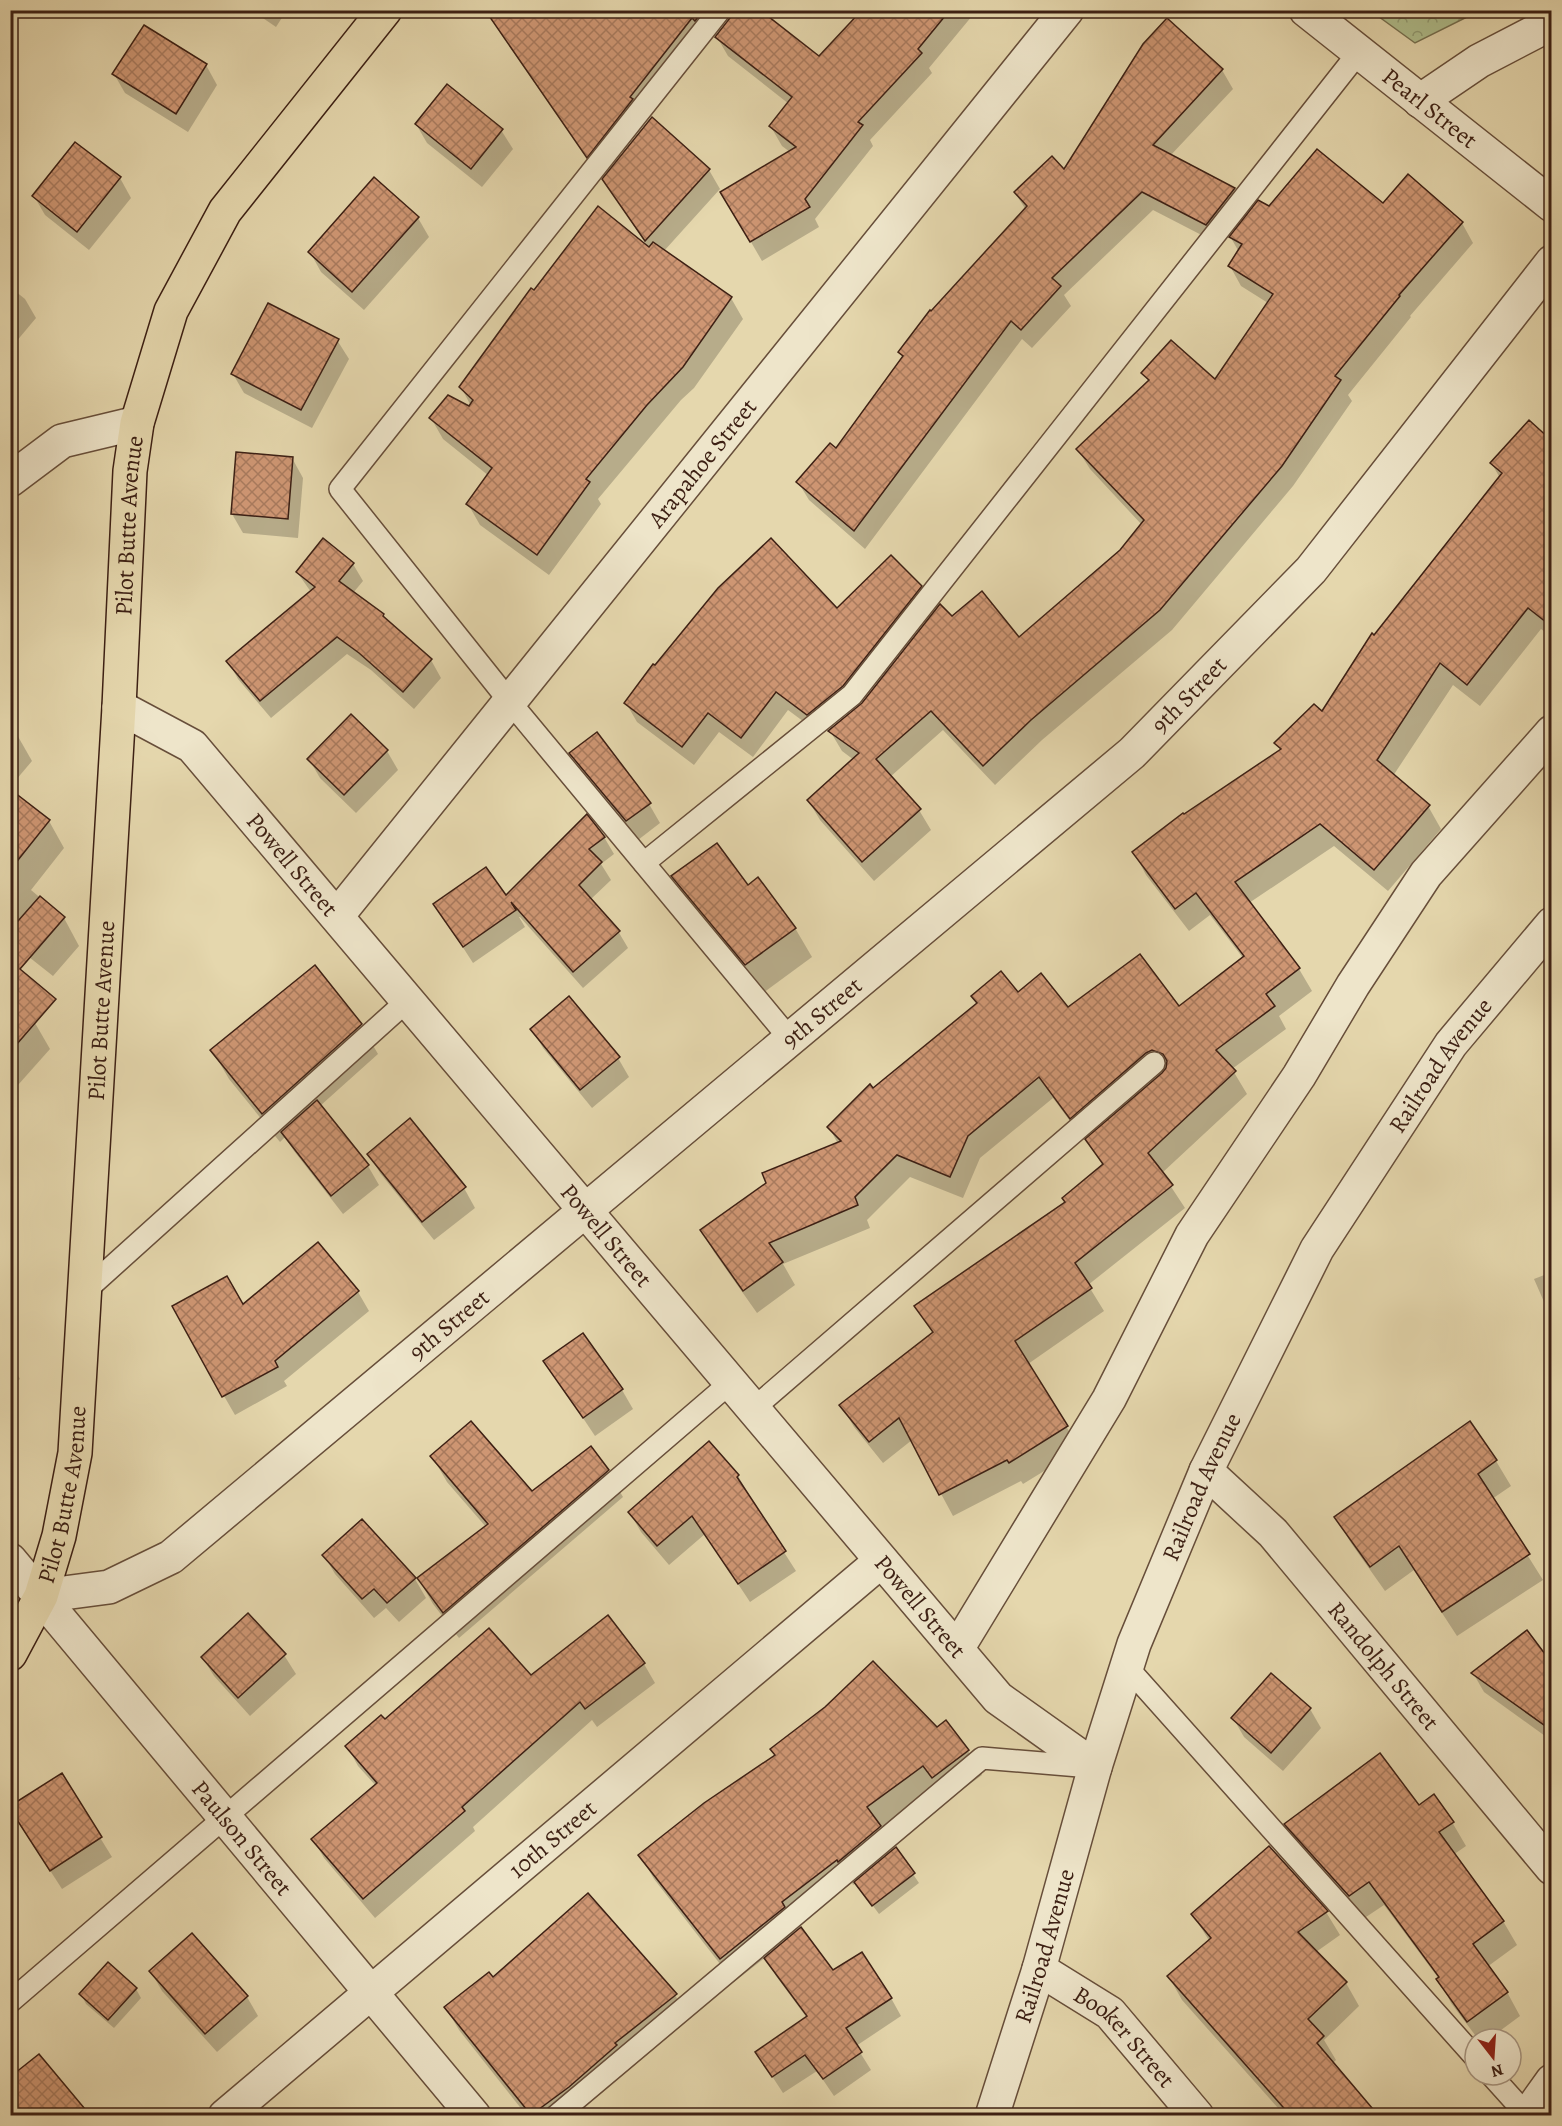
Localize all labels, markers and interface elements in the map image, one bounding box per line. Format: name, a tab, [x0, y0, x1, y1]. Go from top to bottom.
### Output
street label: Pearl Street	[1376, 61, 1484, 156]
street label: Arapahoe Street	[640, 392, 764, 535]
street label: Pilot Butte Avenue	[107, 433, 151, 616]
street label: 9th Street	[1144, 649, 1234, 740]
street label: Powell Street	[239, 806, 345, 923]
street label: Pilot Butte Avenue	[80, 920, 122, 1102]
street label: 9th Street	[775, 970, 869, 1055]
street label: Railroad Avenue	[1381, 991, 1499, 1139]
street label: Powell Street	[553, 1177, 660, 1294]
street label: 9th Street	[402, 1281, 496, 1367]
street label: Pilot Butte Avenue	[30, 1405, 94, 1587]
street label: Railroad Avenue	[1154, 1407, 1249, 1566]
street label: Powell Street	[867, 1548, 974, 1665]
street label: Randolph Street	[1320, 1595, 1447, 1737]
street label: Paulson Street	[184, 1773, 300, 1903]
street label: 10th Street	[502, 1793, 603, 1885]
street label: Railroad Avenue	[1007, 1865, 1082, 2027]
street label: Booker Street	[1067, 1978, 1182, 2095]
north arrow	[1463, 2027, 1523, 2087]
text: N	[1488, 2058, 1506, 2083]

